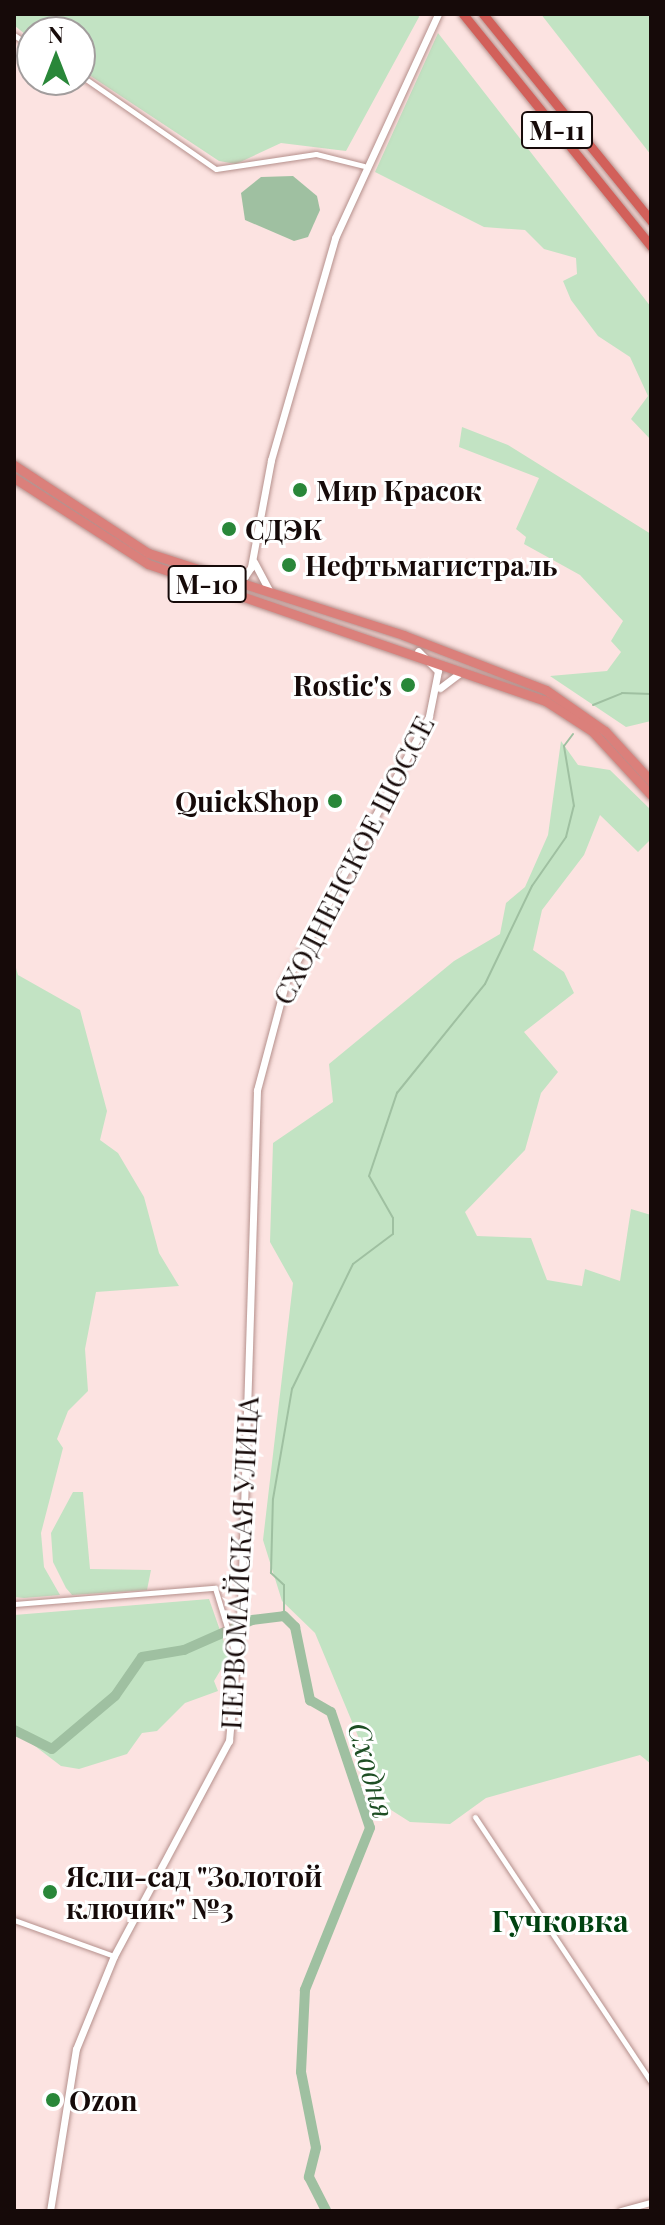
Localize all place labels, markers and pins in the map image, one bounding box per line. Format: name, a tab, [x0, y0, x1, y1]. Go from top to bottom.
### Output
place label: Мир Красок	[316, 473, 482, 507]
marker: Мир Красок	[291, 481, 309, 499]
place label: СДЭК	[245, 512, 323, 546]
marker: СДЭК	[220, 520, 238, 538]
place label: Нефтьмагистраль	[305, 548, 557, 582]
marker: Нефтьмагистраль	[280, 556, 298, 574]
place label: Rostic's	[293, 668, 392, 702]
marker: Rostic's	[399, 676, 417, 694]
place label: QuickShop	[175, 784, 319, 818]
marker: QuickShop	[326, 792, 344, 810]
place label: Ясли-сад "Золотой ключик" №3	[66, 1859, 323, 1925]
marker: Ясли-сад "Золотой ключик" №3	[41, 1883, 59, 1901]
place label: Ozon	[69, 2083, 137, 2117]
marker: Ozon	[44, 2091, 62, 2109]

